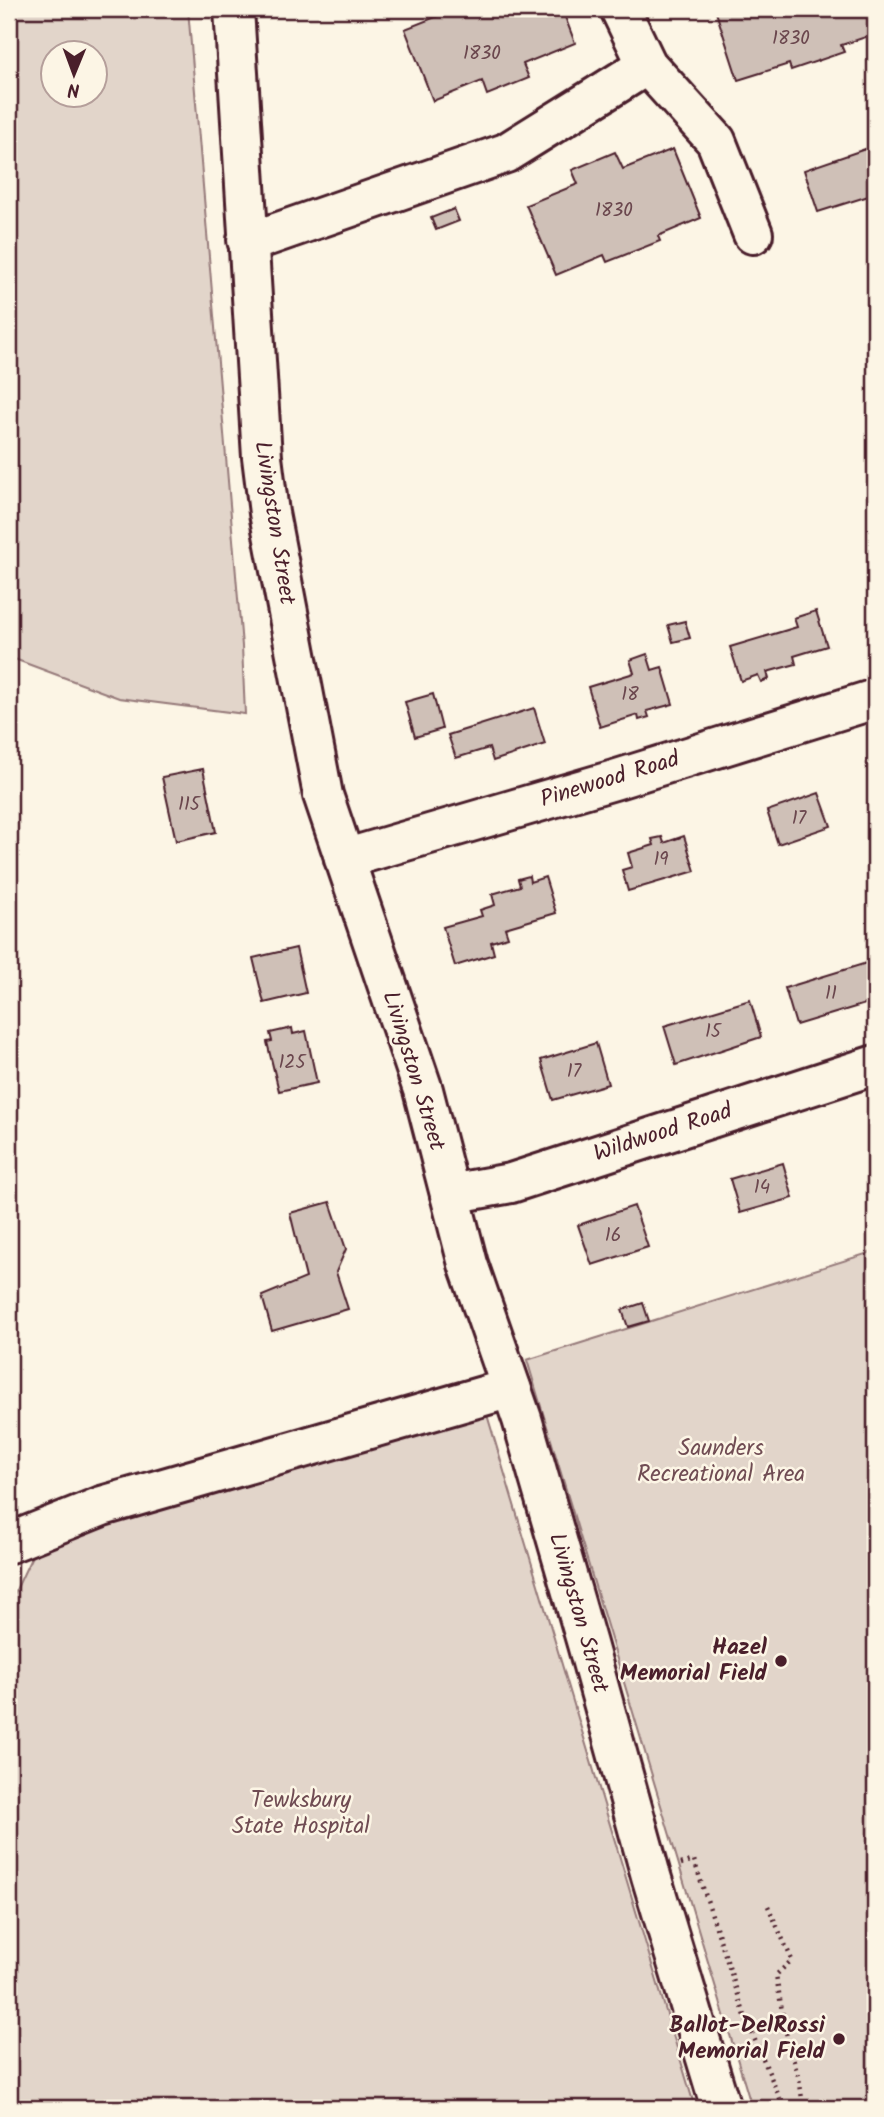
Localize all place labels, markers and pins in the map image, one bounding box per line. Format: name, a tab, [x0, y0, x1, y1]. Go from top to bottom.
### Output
place label: Hazel Memorial Field	[620, 1630, 768, 1692]
marker: Hazel Memorial Field	[773, 1653, 789, 1669]
place label: Ballot-DelRossi Memorial Field	[669, 2008, 826, 2070]
marker: Ballot-DelRossi Memorial Field	[831, 2031, 847, 2047]

